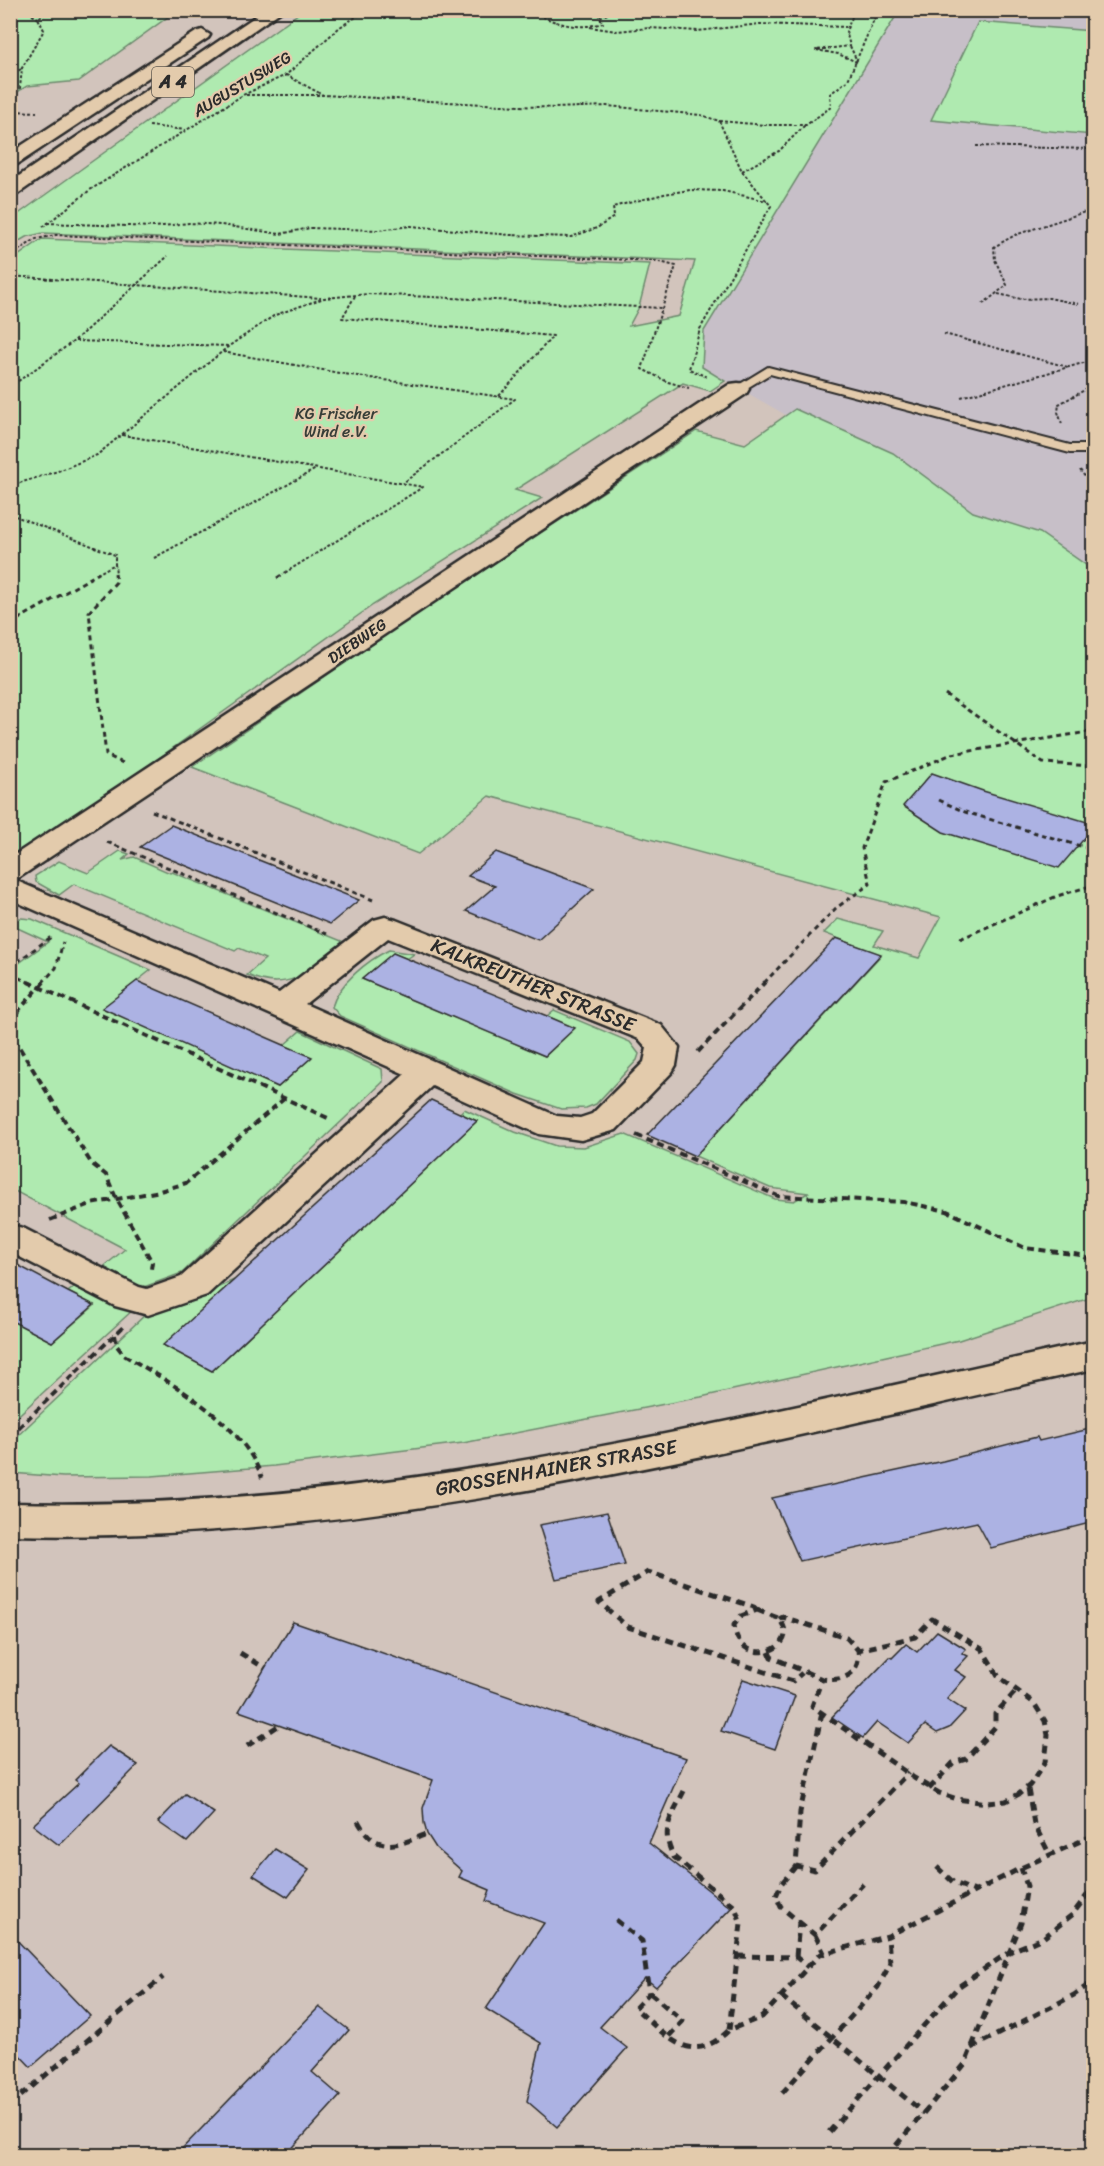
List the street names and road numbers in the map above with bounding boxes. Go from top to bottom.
street label: AUGUSTUSWEG [186,43,297,126]
road number: A 4 [152,67,194,97]
street label: DIEBWEG [321,610,393,672]
street label: KALKREUTHER STRASSE [426,928,642,1043]
street label: GROSSENHAINER STRASSE [433,1429,681,1506]

